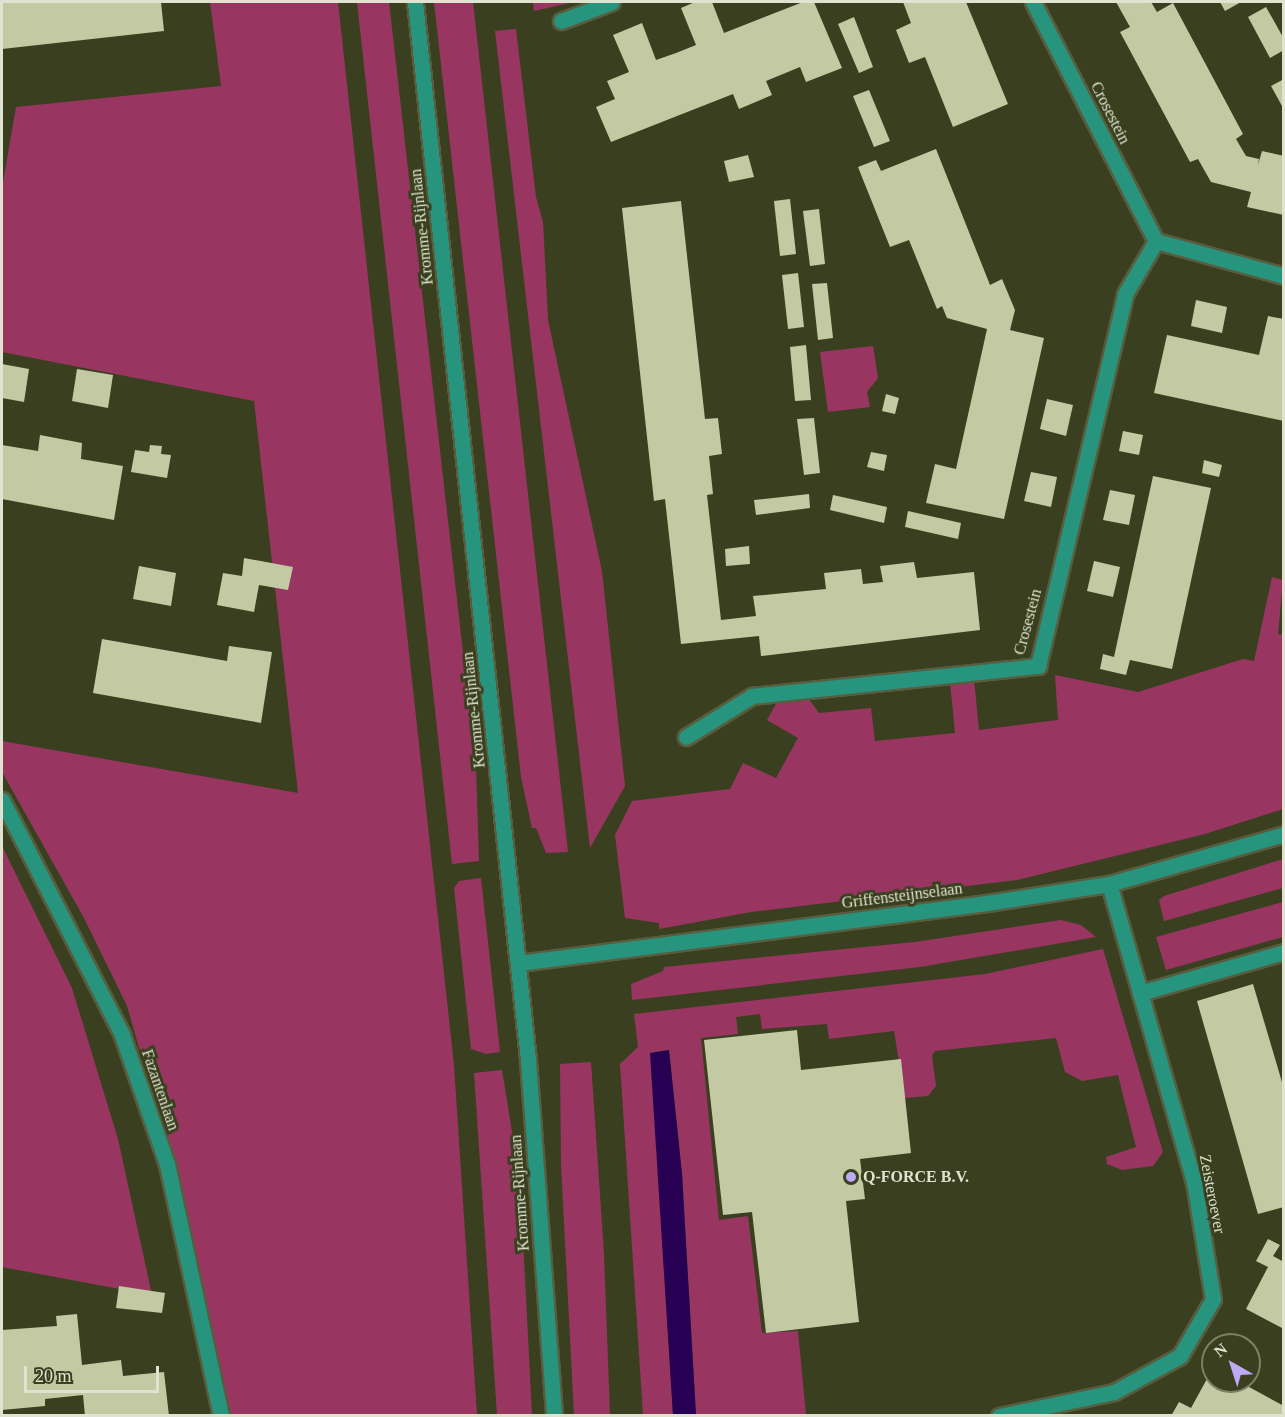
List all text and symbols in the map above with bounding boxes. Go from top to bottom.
street label: Crosestein [1086,79,1134,147]
street label: Kromme-Rijnlaan [406,168,438,286]
street label: Crosestein [1010,587,1046,657]
street label: Kromme-Rijnlaan [458,651,490,769]
street label: Griffensteijnselaan [841,879,963,913]
street label: Fazantenlaan [137,1047,183,1133]
street label: Kromme-Rijnlaan [506,1134,534,1252]
street label: Zeisteroever [1195,1153,1229,1235]
place label: Q-FORCE B.V. [863,1167,969,1187]
marker: Q-FORCE B.V. [844,1170,858,1184]
north arrow [1201,1333,1261,1393]
text: N [1211,1340,1230,1360]
scale bar [27,1354,162,1392]
text: 20 m [35,1366,72,1386]

